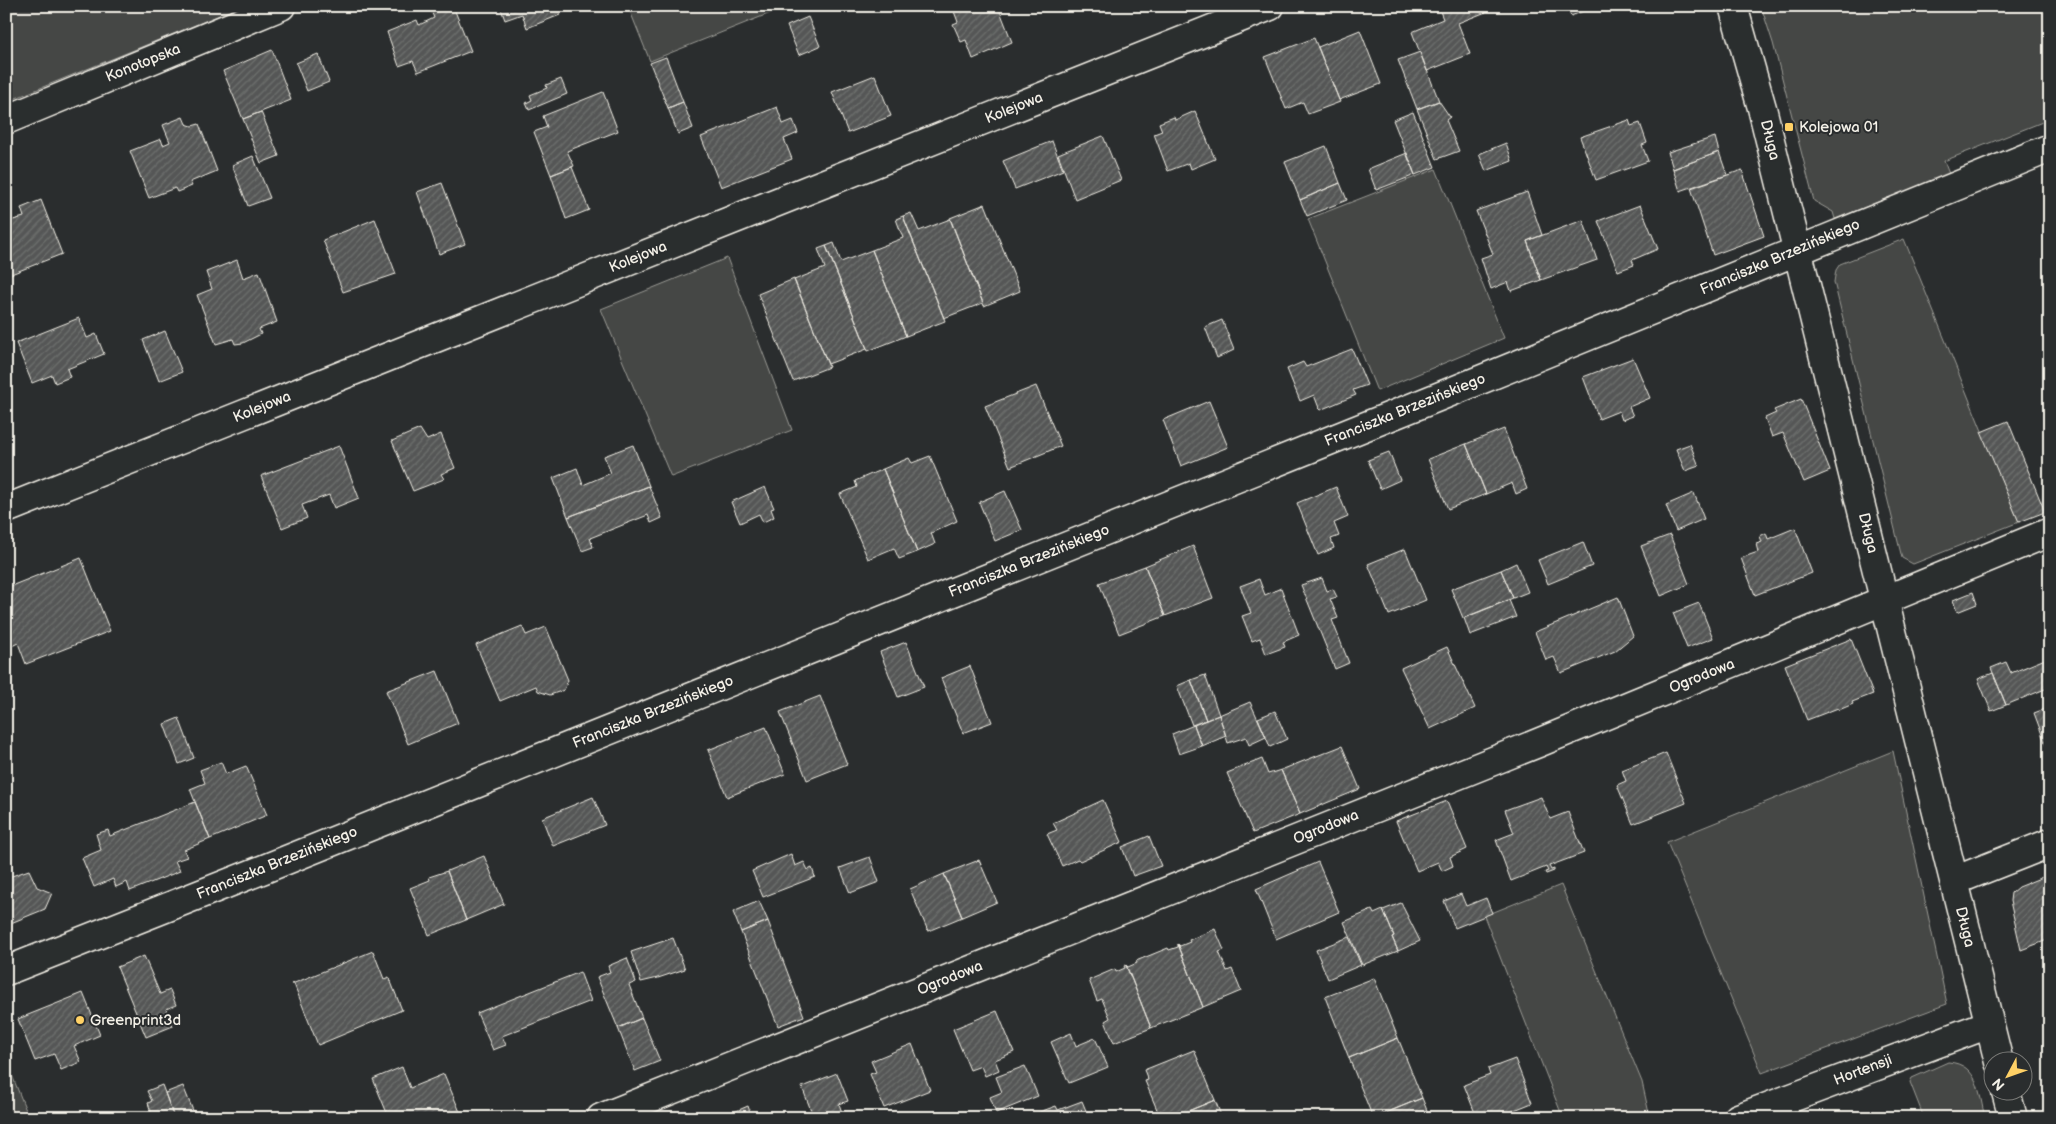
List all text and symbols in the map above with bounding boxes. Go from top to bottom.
street label: Konotopska [103,39,183,87]
street label: Kolejowa [982,88,1046,128]
street label: Długa [1756,118,1784,162]
place label: Kolejowa 01 [1799,118,1878,137]
marker: Kolejowa 01 [1783,121,1795,133]
street label: Franciszka Brzezińskiego [1697,215,1863,299]
street label: Kolejowa [606,237,670,277]
street label: Franciszka Brzezińskiego [1322,369,1488,451]
street label: Kolejowa [230,387,294,427]
street label: Długa [1854,511,1882,555]
street label: Franciszka Brzezińskiego [946,520,1112,602]
street label: Ogrodowa [1666,654,1738,698]
street label: Franciszka Brzezińskiego [570,671,736,753]
street label: Ogrodowa [1290,805,1362,849]
street label: Franciszka Brzezińskiego [194,822,360,904]
street label: Długa [1951,905,1979,949]
street label: Ogrodowa [914,956,986,1000]
place label: Greenprint3d [90,1011,181,1030]
marker: Greenprint3d [74,1014,86,1026]
street label: Hortensji [1831,1050,1895,1090]
north arrow [1984,1052,2034,1102]
text: N [1989,1075,2008,1094]

